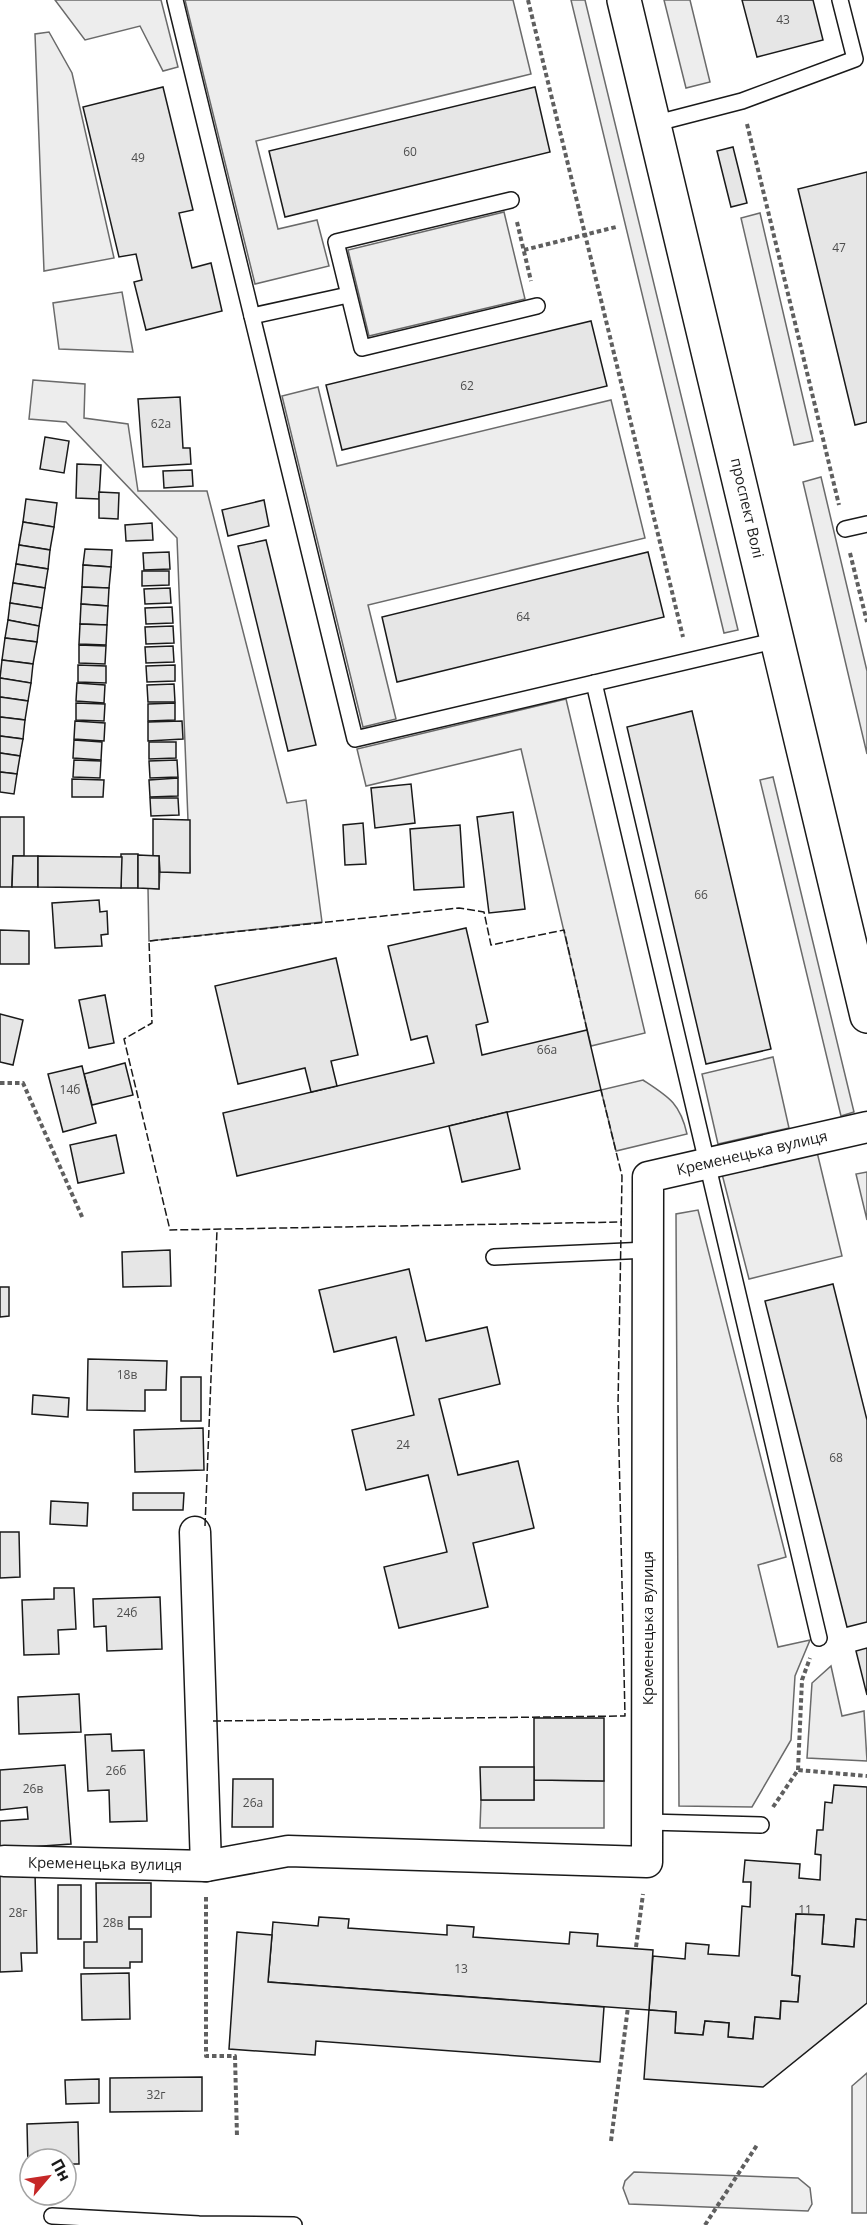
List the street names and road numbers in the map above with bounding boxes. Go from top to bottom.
street label: проспект Волі [727,456,769,560]
street label: Кременецька вулиця [674,1125,829,1179]
street label: Кременецька вулиця [637,1551,657,1705]
street label: Кременецька вулиця [28,1852,182,1874]

